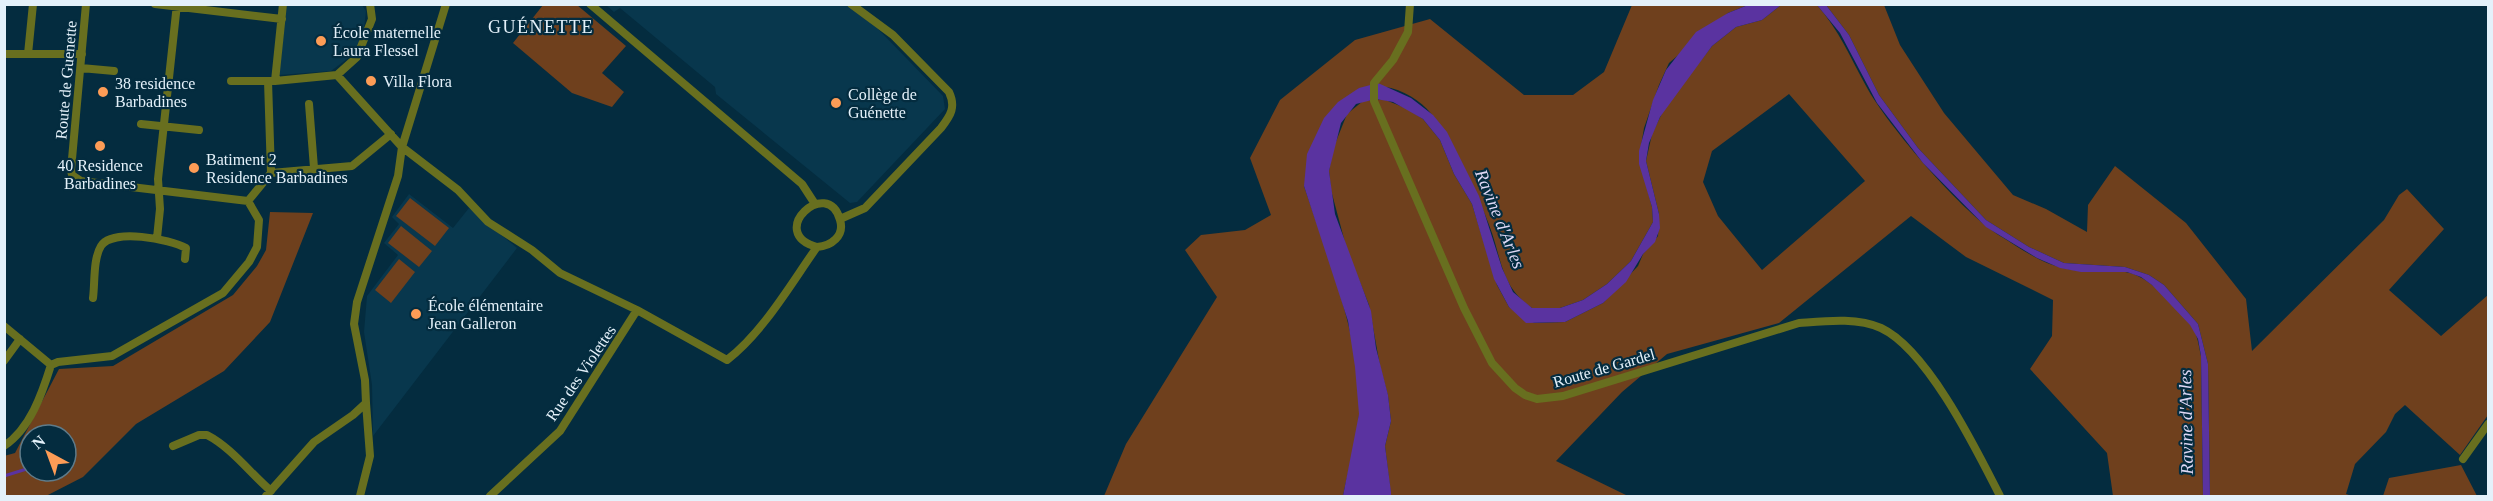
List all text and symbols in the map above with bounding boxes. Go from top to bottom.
district label: GUÉNETTE [488,16,594,37]
street label: Route de Guenette [52,20,80,140]
place label: École maternelle Laura Flessel [333,23,441,59]
marker: École maternelle Laura Flessel [314,34,328,48]
place label: Villa Flora [383,73,452,90]
marker: Villa Flora [364,74,378,88]
place label: 38 residence Barbadines [115,75,195,110]
marker: 38 residence Barbadines [96,85,110,99]
place label: Collège de Guénette [848,86,917,121]
marker: Collège de Guénette [829,96,843,110]
marker: 40 Residence Barbadines [93,139,107,153]
place label: Batiment 2 Residence Barbadines [206,151,348,186]
place label: 40 Residence Barbadines [57,157,143,192]
marker: Batiment 2 Residence Barbadines [187,161,201,175]
water label: Ravine d'Arles [1471,165,1529,272]
place label: École élémentaire Jean Galleron [428,296,543,332]
marker: École élémentaire Jean Galleron [409,307,423,321]
street label: Rue des Violettes [543,322,619,424]
street label: Route de Gardel [1551,345,1657,391]
water label: Ravine d'Arles [2175,369,2197,476]
north arrow [18,423,78,483]
text: N [29,432,49,452]

